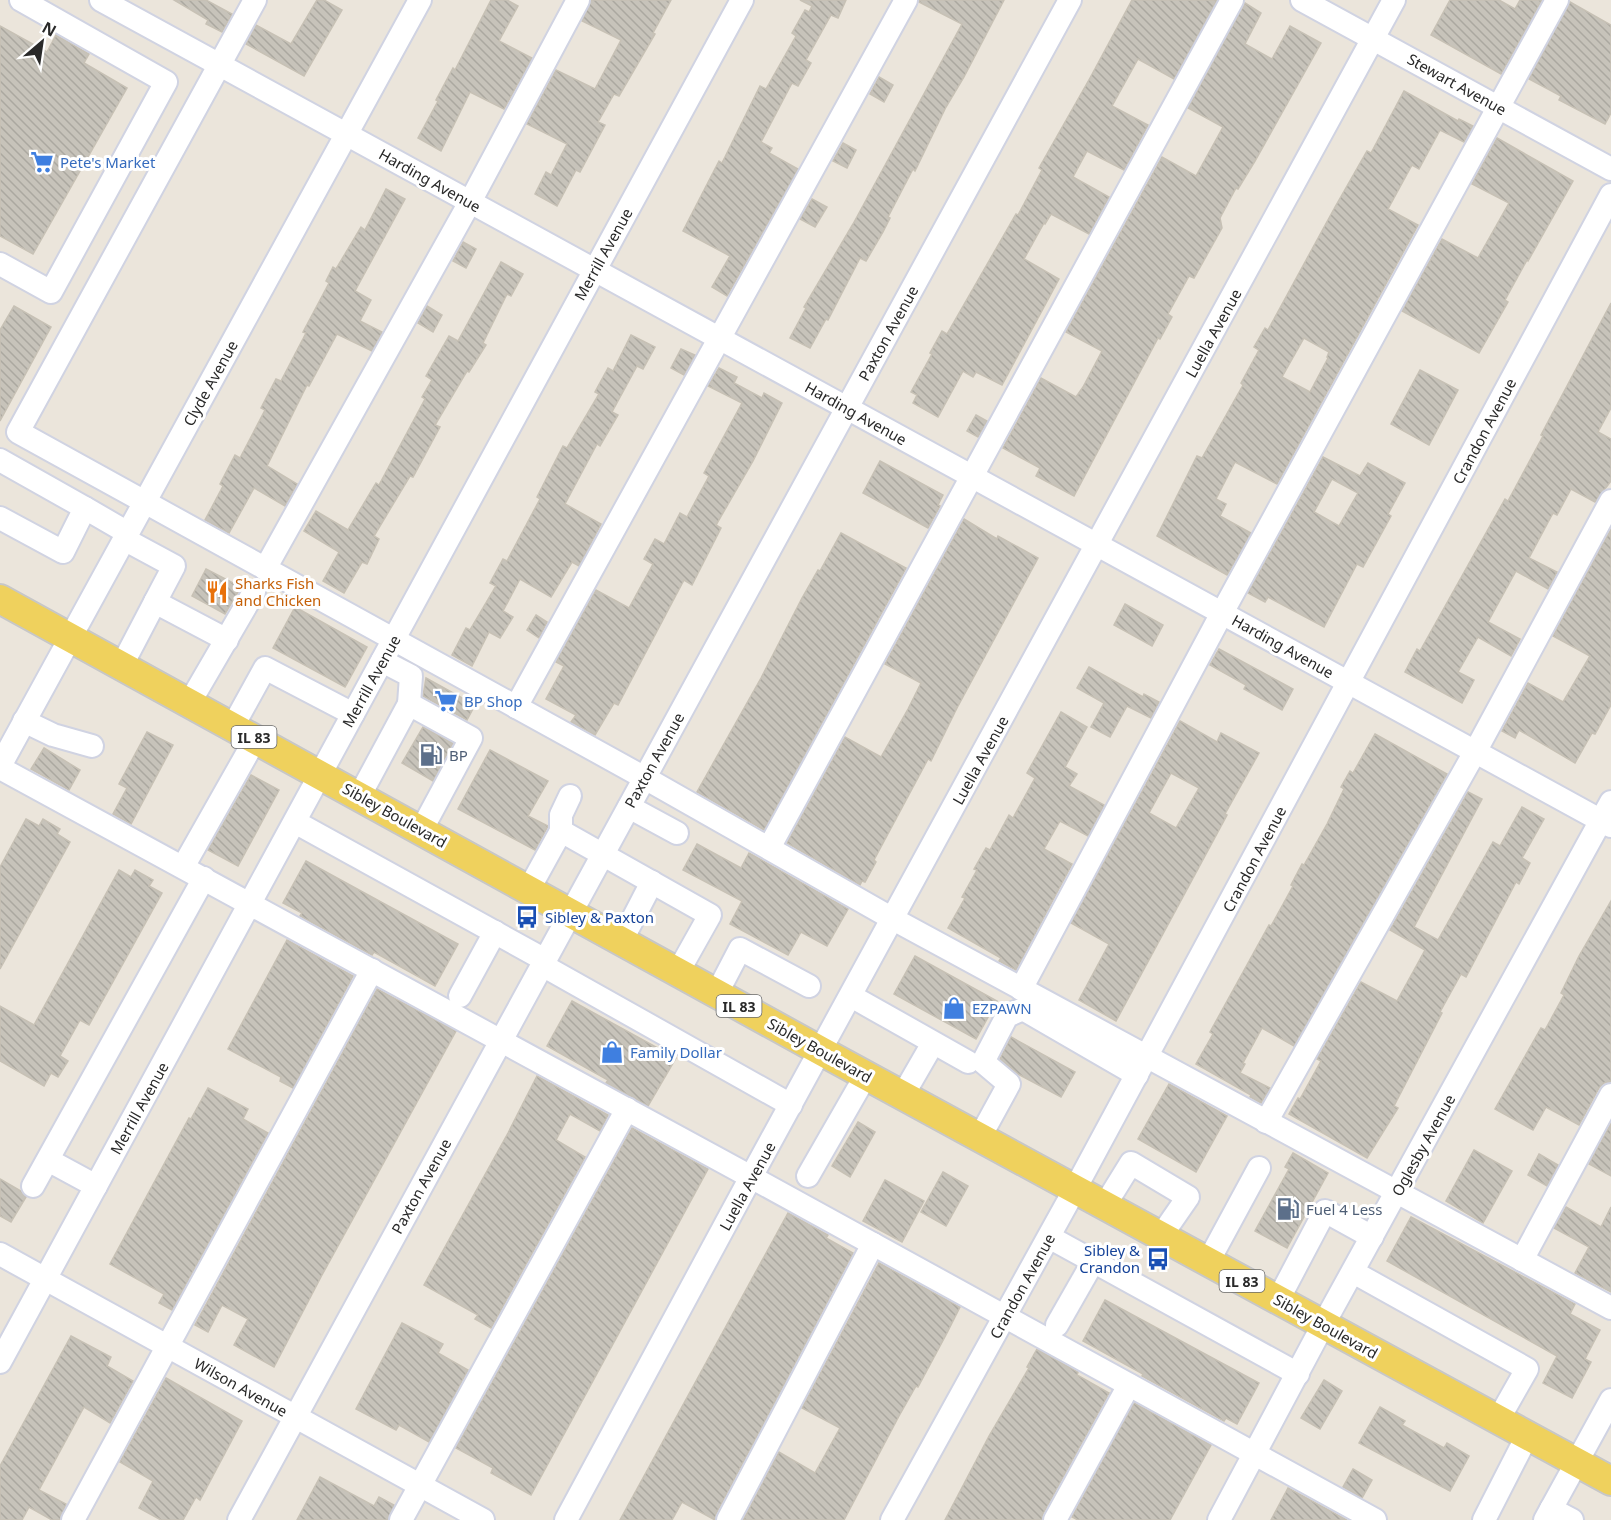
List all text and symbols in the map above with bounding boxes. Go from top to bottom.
north arrow [12,12,72,72]
text: N [38,16,60,42]
street label: Stewart Avenue [1404,49,1510,119]
street label: Harding Avenue [375,144,485,216]
supermarket icon: Pete's Market [29,149,55,175]
place label: Pete's Market [60,152,156,172]
street label: Merrill Avenue [569,204,637,304]
street label: Paxton Avenue [854,282,922,384]
street label: Luella Avenue [1180,285,1246,381]
street label: Clyde Avenue [178,336,242,430]
street label: Crandon Avenue [1448,375,1520,487]
street label: Harding Avenue [801,377,911,449]
place label: Sharks Fish and Chicken [235,573,321,610]
restaurant icon: Sharks Fish and Chicken [204,579,230,605]
street label: Harding Avenue [1228,610,1338,682]
street label: Merrill Avenue [337,631,405,731]
supermarket icon: BP Shop [433,688,459,714]
place label: BP Shop [464,691,523,711]
street label: Paxton Avenue [620,709,688,811]
street label: Luella Avenue [947,712,1013,808]
road number: IL 83 [232,726,276,748]
fuel station icon: BP [418,742,444,768]
place label: BP [449,745,468,765]
street label: Sibley Boulevard [339,778,451,852]
street label: Crandon Avenue [1218,803,1290,915]
bus stop icon: Sibley & Paxton [514,904,540,930]
place label: Sibley & Paxton [545,907,654,927]
road number: IL 83 [716,995,762,1017]
shop icon: EZPAWN [941,995,967,1021]
place label: EZPAWN [972,998,1032,1018]
street label: Sibley Boulevard [764,1013,876,1087]
shop icon: Family Dollar [599,1039,625,1065]
place label: Family Dollar [630,1042,722,1062]
street label: Merrill Avenue [105,1058,173,1158]
street label: Oglesby Avenue [1387,1090,1459,1200]
street label: Paxton Avenue [387,1135,455,1237]
street label: Luella Avenue [714,1138,780,1234]
fuel station icon: Fuel 4 Less [1275,1196,1301,1222]
place label: Fuel 4 Less [1306,1199,1382,1219]
street label: Crandon Avenue [985,1230,1059,1342]
place label: Sibley & Crandon [1079,1240,1140,1277]
bus stop icon: Sibley & Crandon [1145,1246,1171,1272]
road number: IL 83 [1220,1270,1264,1292]
street label: Sibley Boulevard [1270,1289,1382,1363]
street label: Wilson Avenue [191,1353,291,1421]

